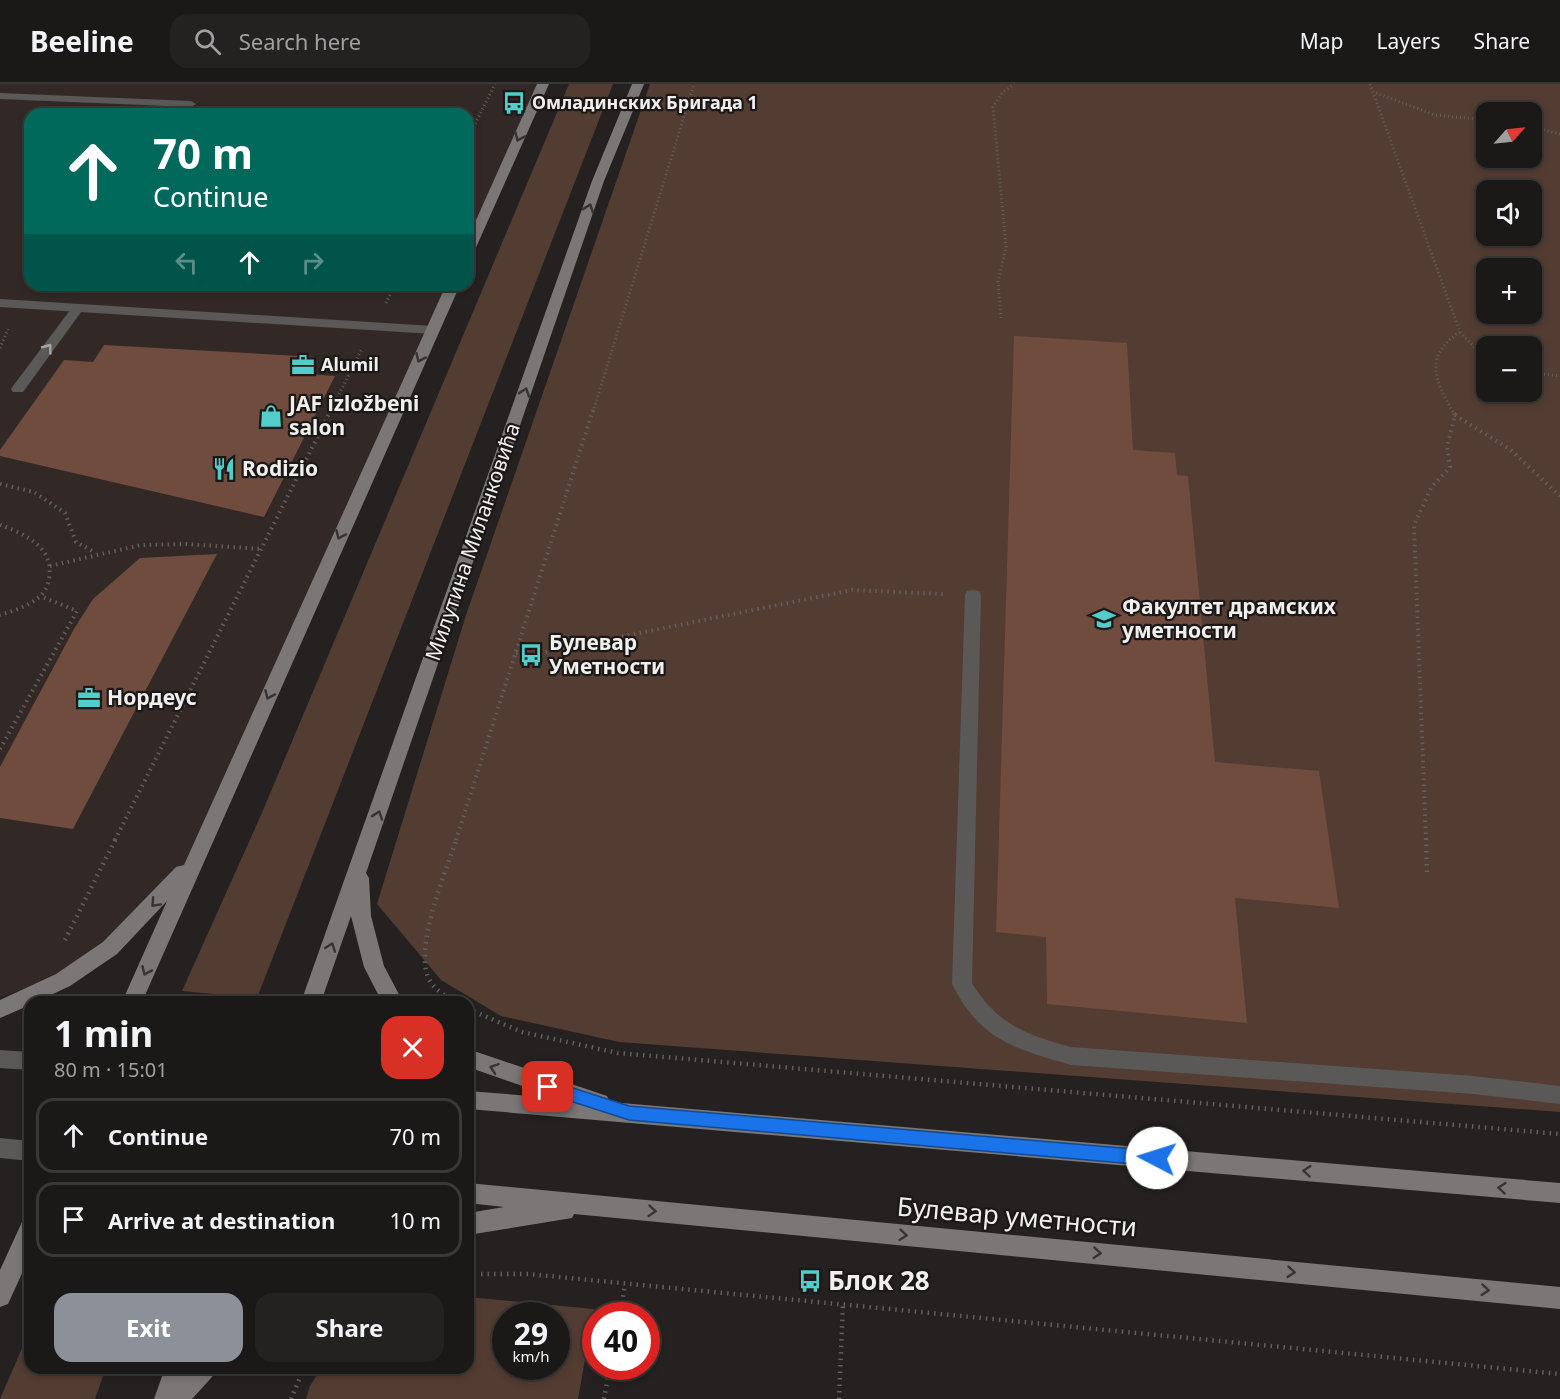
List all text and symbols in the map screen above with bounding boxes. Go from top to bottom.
search box [170,14,590,68]
text: Beeline [30,22,134,60]
icon: search [191,25,224,58]
text: Search here [239,26,361,56]
text: Map [1300,27,1344,55]
text: Layers [1377,27,1441,55]
text: Share [1474,27,1530,55]
bus stop icon: Омладинских Бригада 1 [501,90,527,116]
place label: Омладинских Бригада 1 [532,90,758,114]
north arrow [1476,102,1542,168]
map controls [1476,102,1542,402]
text: 70 m [153,124,253,181]
one-way arrow [515,131,527,142]
icon: ahead [54,132,132,210]
text: Continue [153,178,268,215]
button: sound [1476,180,1542,246]
one-way arrow [581,203,594,214]
icon: left [170,246,203,279]
icon: ahead [233,246,266,279]
icon: right [296,246,329,279]
button: + [1476,258,1542,324]
button: − [1476,336,1542,402]
one-way arrow [41,344,52,355]
one-way arrow [416,351,428,362]
office icon: Alumil [290,352,316,378]
place label: Alumil [321,352,379,376]
one-way arrow [517,387,530,398]
place label: JAF izložbeni salon [287,389,419,441]
shop icon: JAF izložbeni salon [258,403,284,429]
street label: Милутина Миланковића [418,419,526,664]
place label: Rodizio [242,454,318,482]
restaurant icon: Rodizio [211,456,237,482]
one-way arrow [336,529,348,540]
place label: Факултет драмских уметности [1121,592,1337,644]
school or university icon: Факултет драмских уметности [1091,606,1117,632]
place label: Булевар Уметности [549,628,665,680]
bus stop icon: Булевар Уметности [518,642,544,668]
place label: Нордеус [107,683,197,711]
office icon: Нордеус [76,685,102,711]
one-way arrow [264,689,276,700]
one-way arrow [371,810,383,821]
one-way arrow [151,896,162,906]
one-way arrow [324,942,337,953]
one-way arrow [141,964,153,975]
text: 1 min [54,1009,153,1058]
button: close [381,1016,444,1079]
text: 80 m · 15:01 [54,1056,168,1083]
pin [522,1061,573,1112]
one-way arrow [489,1062,500,1075]
icon: arrive [531,1070,564,1103]
icon: ahead [57,1119,90,1152]
text: Continue [108,1121,208,1151]
text: 70 m [390,1121,441,1151]
position arrow [1125,1126,1189,1190]
one-way arrow [1303,1165,1312,1178]
one-way arrow [1497,1182,1506,1195]
street label: Булевар уметности [896,1188,1139,1244]
icon: arrive [57,1203,90,1236]
one-way arrow [647,1204,656,1217]
text: Arrive at destination [108,1205,335,1235]
text: 10 m [390,1205,441,1235]
one-way arrow [898,1228,907,1241]
one-way arrow [1093,1246,1102,1259]
place label: Блок 28 [828,1262,930,1298]
one-way arrow [1287,1265,1296,1278]
bus stop icon: Блок 28 [797,1268,823,1294]
one-way arrow [1481,1283,1490,1296]
button: Exit [54,1293,243,1362]
button: Share [255,1293,444,1362]
speed limit sign: 40 [582,1302,660,1380]
text: 29 [514,1313,548,1354]
text: km/h [513,1346,549,1366]

